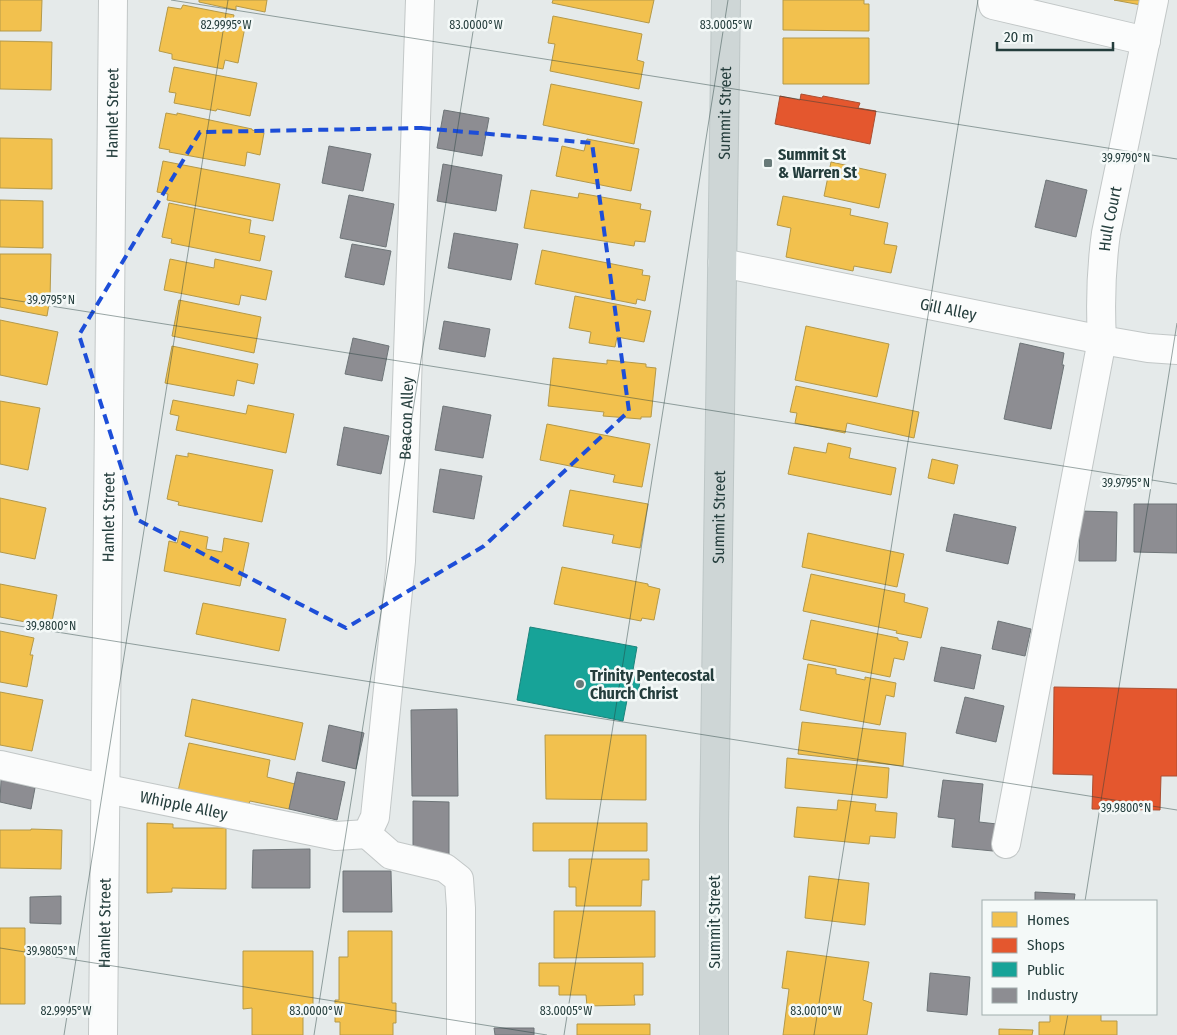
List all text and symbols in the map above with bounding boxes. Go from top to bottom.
text: 82.9995°W [201,18,251,32]
text: 83.0000°W [449,18,503,32]
text: 83.0005°W [700,18,752,32]
scale bar [997,20,1113,52]
text: 20 m [1004,28,1034,46]
street label: Summit Street [715,66,735,160]
street label: Hamlet Street [102,67,122,158]
place label: Summit St & Warren St [778,145,858,182]
text: 39.9790°N [1102,151,1150,165]
marker: Summit St & Warren St [762,157,774,169]
street label: Hull Court [1095,184,1126,252]
text: 39.9795°N [27,293,75,307]
street label: Gill Alley [918,294,979,325]
street label: Beacon Alley [395,375,417,460]
street label: Summit Street [709,469,729,564]
street label: Hamlet Street [99,471,118,562]
text: 39.9795°N [1102,476,1150,490]
text: 39.9800°N [26,619,76,633]
place label: Trinity Pentecostal Church Christ [590,666,715,703]
marker: Trinity Pentecostal Church Christ [574,678,586,690]
street label: Whipple Alley [138,787,230,824]
text: 39.9800°N [1101,801,1151,815]
street label: Summit Street [705,875,724,969]
street label: Hamlet Street [95,877,115,968]
legend [982,900,1157,1015]
text: Homes [1027,911,1069,929]
text: Shops [1027,936,1065,954]
text: 39.9805°N [26,944,76,958]
text: Public [1027,961,1065,979]
text: Industry [1027,986,1078,1004]
text: 82.9995°W [41,1004,91,1018]
text: 83.0000°W [289,1004,343,1018]
text: 83.0005°W [540,1004,592,1018]
text: 83.0010°W [790,1004,842,1018]

